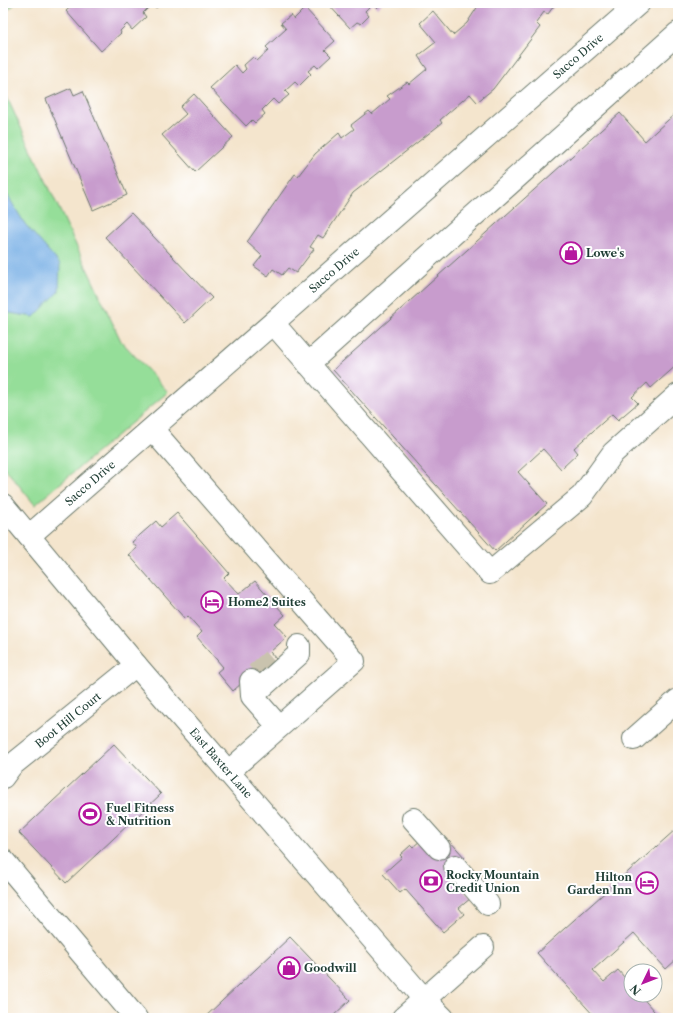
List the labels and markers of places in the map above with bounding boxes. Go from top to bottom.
shop icon: Lowe's [558,240,584,266]
place label: Lowe's [586,246,624,260]
hotel icon: Home2 Suites [199,589,225,615]
place label: Home2 Suites [228,595,306,609]
sports icon: Fuel Fitness & Nutrition [77,801,103,827]
place label: Fuel Fitness & Nutrition [106,801,174,828]
bank icon: Rocky Mountain Credit Union [418,868,444,894]
place label: Rocky Mountain Credit Union [446,868,540,895]
place label: Hilton Garden Inn [567,870,632,897]
hotel icon: Hilton Garden Inn [634,870,660,896]
shop icon: Goodwill [276,955,302,981]
place label: Goodwill [304,961,357,975]

